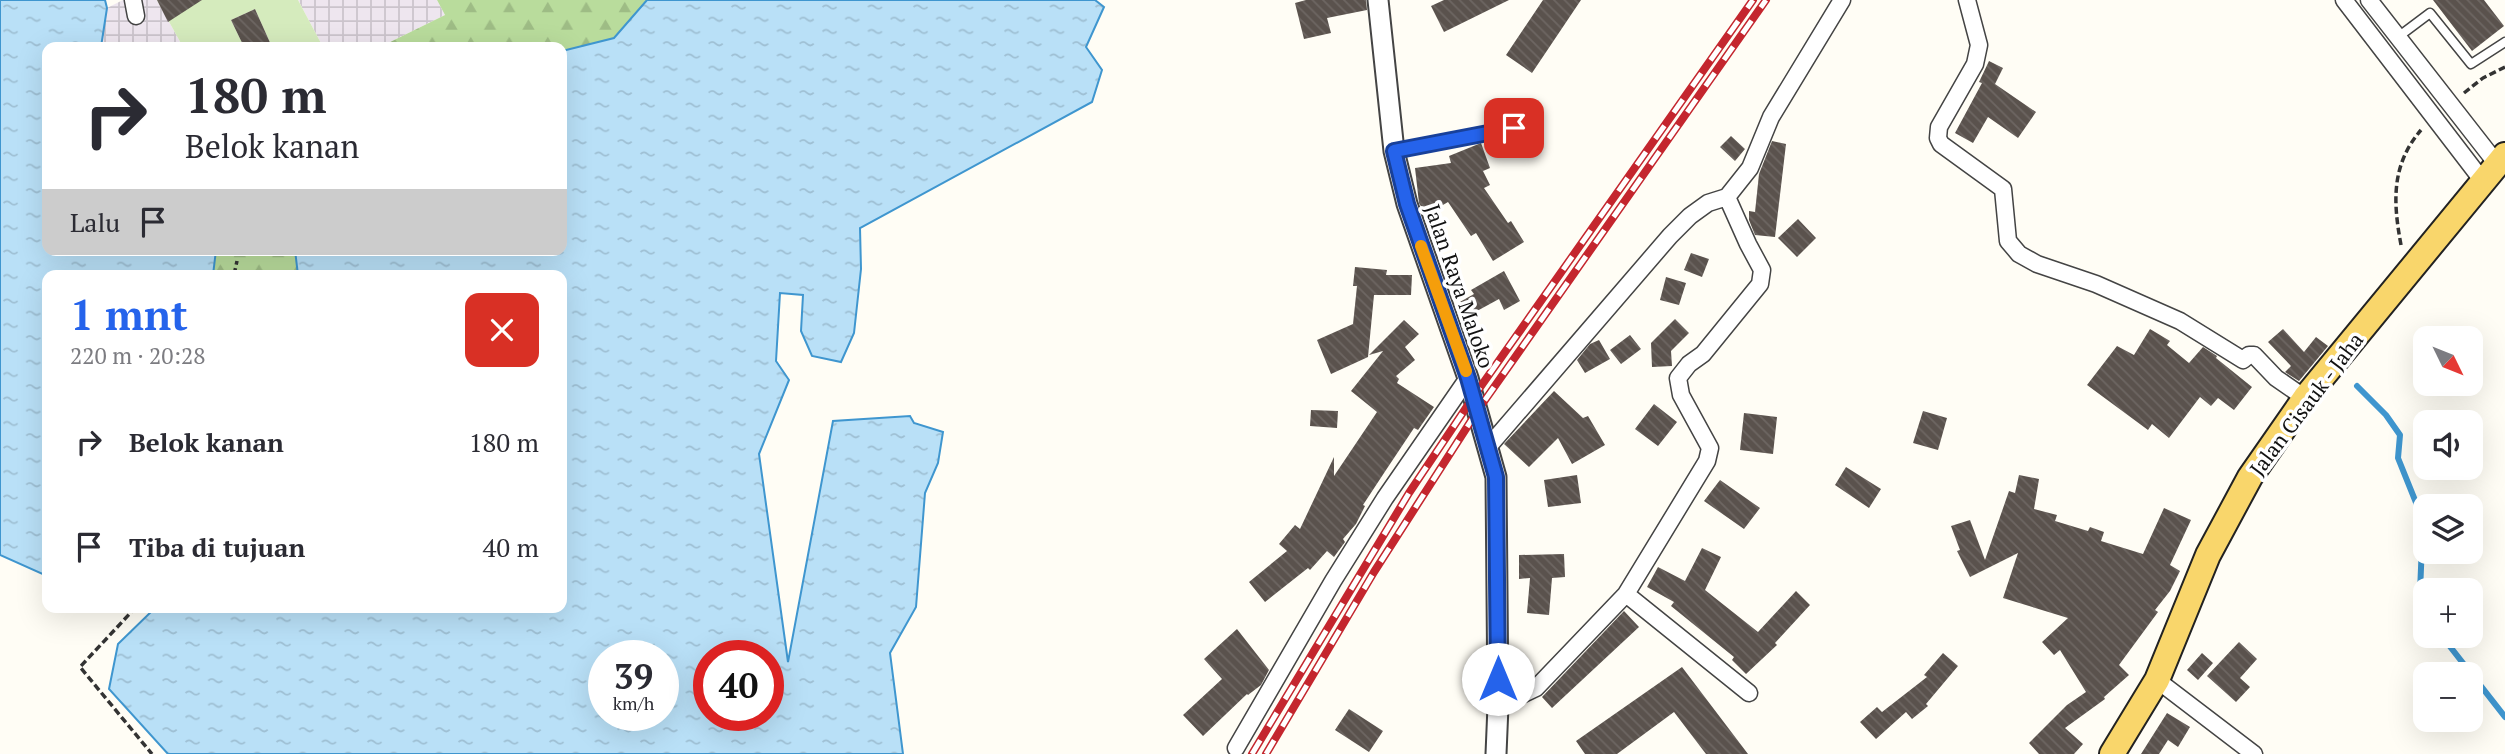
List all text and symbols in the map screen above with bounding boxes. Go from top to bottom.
text: 180 m [185,62,327,127]
icon: right [70,70,161,161]
pin [1484,98,1544,158]
icon: arrive [1495,109,1533,147]
text: Belok kanan [185,125,359,167]
street label: Jalan Raya Maloko [1419,200,1501,372]
icon: arrive [134,203,172,241]
text: Lalu [70,205,120,239]
text: 1 mnt [70,286,188,342]
button: close [465,293,539,367]
street label: Jalan Cisauk - Jaha [2243,326,2369,481]
north arrow [2413,326,2483,396]
map controls [2413,326,2483,732]
text: 220 m · 20:28 [70,340,205,371]
button: sound [2413,410,2483,480]
icon: right [70,423,108,461]
text: Belok kanan [129,425,284,459]
text: 180 m [469,425,539,459]
button: layers [2413,494,2483,564]
icon: arrive [70,528,108,566]
text: Tiba di tujuan [129,530,305,564]
text: 40 m [483,530,539,564]
button: + [2413,578,2483,648]
speed limit sign: 40 [693,640,784,731]
position arrow [1461,642,1535,716]
text: 39 [614,653,653,699]
button: − [2413,662,2483,732]
text: km/h [613,691,654,715]

